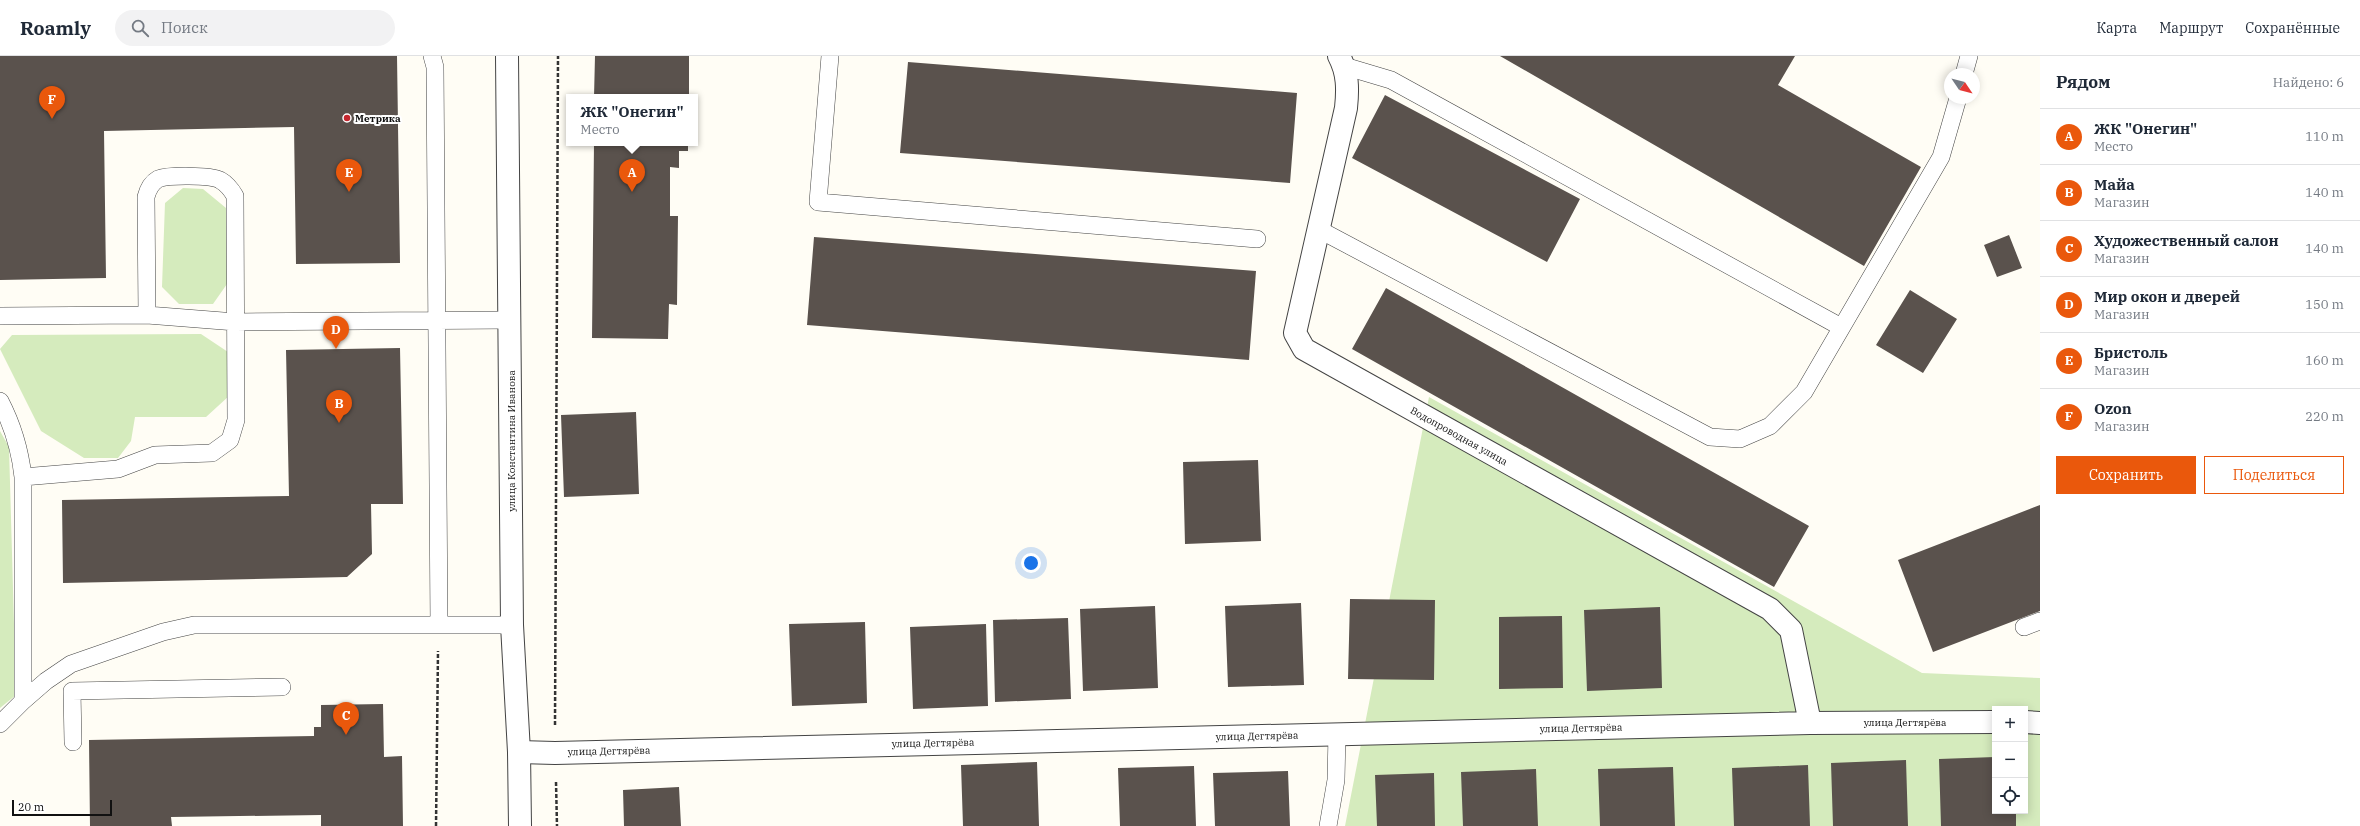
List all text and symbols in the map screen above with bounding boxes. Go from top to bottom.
search box [115,10,395,46]
text: Roamly [20,16,91,40]
icon: search [129,17,151,39]
text: Поиск [161,18,208,37]
text: Карта [2096,19,2137,37]
text: Маршрут [2159,19,2223,37]
text: Сохранённые [2245,19,2340,37]
north arrow [1944,68,1980,104]
text: Рядом [2056,71,2111,93]
text: Найдено: 6 [2273,74,2344,91]
pin: F [39,86,65,119]
popup [566,94,698,146]
text: ЖК "Онегин" [580,102,684,121]
place label: Метрика [355,112,401,125]
marker: Метрика [342,113,352,123]
text: ЖК "Онегин" [2094,119,2197,138]
text: Место [580,121,619,138]
text: A [2064,128,2074,145]
text: 110 m [2305,128,2344,145]
text: Место [2094,138,2133,155]
pin: E [336,159,362,192]
pin: A [619,159,645,192]
text: Майа [2094,175,2135,194]
text: B [2064,184,2074,201]
text: 140 m [2305,184,2344,201]
text: Магазин [2094,194,2150,211]
text: Художественный салон [2094,231,2279,250]
text: C [2065,240,2073,257]
text: 140 m [2305,240,2344,257]
text: Магазин [2094,250,2150,267]
text: Мир окон и дверей [2094,287,2240,306]
text: D [2064,296,2074,313]
text: 150 m [2305,296,2344,313]
text: Магазин [2094,306,2150,323]
pin: D [323,316,349,349]
text: Бристоль [2094,343,2168,362]
text: E [2065,352,2073,369]
text: 160 m [2305,352,2344,369]
text: Магазин [2094,362,2150,379]
street label: улица Константина Иванова [505,370,518,512]
pin: B [326,390,352,423]
text: Ozon [2094,399,2132,418]
street label: Водопроводная улица [1408,404,1510,468]
text: F [2065,408,2073,425]
text: 220 m [2305,408,2344,425]
text: Магазин [2094,418,2150,435]
button: Сохранить [2056,456,2196,494]
button: Поделиться [2204,456,2344,494]
your location [1021,553,1041,573]
pin: C [333,702,359,735]
map controls [1992,706,2028,814]
button: + [1992,706,2028,742]
street label: улица Дегтярёва [1864,716,1947,729]
street label: улица Дегтярёва [1540,721,1623,735]
street label: улица Дегтярёва [1216,729,1299,743]
street label: улица Дегтярёва [892,736,975,750]
button: − [1992,742,2028,778]
street label: улица Дегтярёва [568,744,651,758]
button: locate [1992,778,2028,814]
scale bar [12,798,112,817]
text: 20 m [18,800,44,814]

